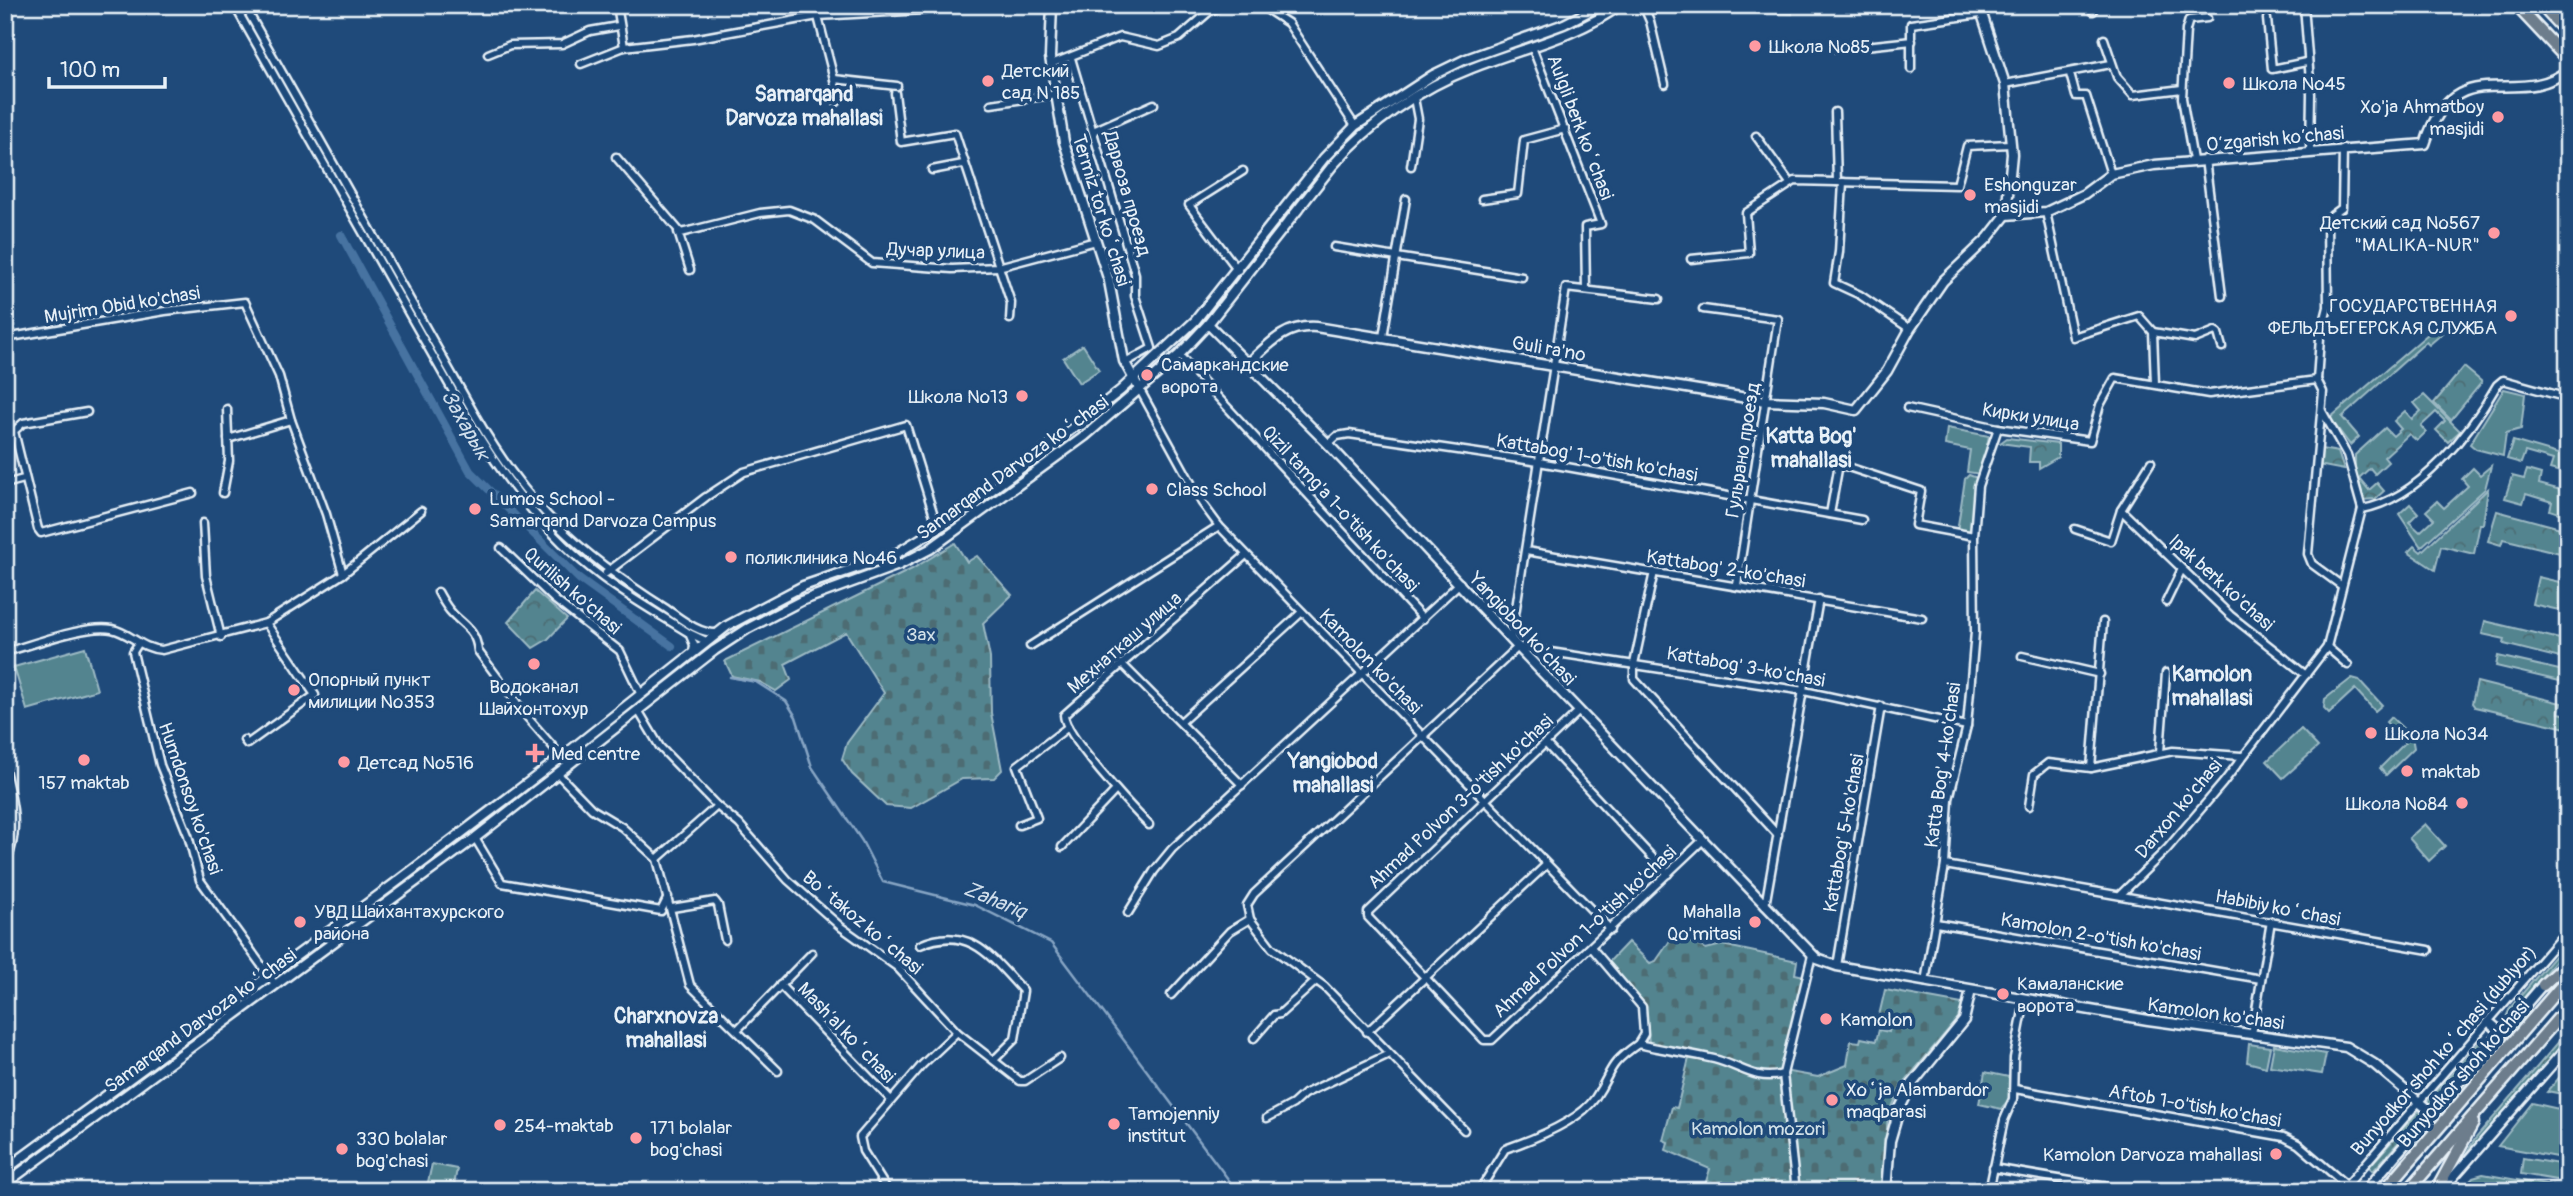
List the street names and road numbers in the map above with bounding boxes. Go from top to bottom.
street label: Aulgli berk koʻchasi [1541,51,1619,203]
street label: O‘zgarish ko‘chasi [2205,121,2345,157]
street label: Дарвоза проезд [1097,127,1157,259]
street label: Termiz tor koʻchasi [1067,132,1136,289]
street label: Дучар улица [885,237,986,265]
street label: Mujrim Obid ko'chasi [42,281,202,329]
street label: Guli ra'no [1510,331,1588,367]
street label: Гульрано проезд [1720,380,1766,519]
street label: Samarqand Darvoza koʻchasi [912,390,1113,546]
street label: Кирки улица [1981,397,2081,437]
street label: Qizil tamg'a 1-o'tish ko'chasi [1257,420,1424,597]
street label: Kattabog' 1-o'tish ko'chasi [1494,428,1699,488]
street label: Ipak berk ko'chasi [2164,529,2279,636]
street label: Qurilish ko'chasi [518,542,626,640]
street label: Kattabog' 2-ko'chasi [1645,545,1807,593]
street label: Yangiobod ko'chasi [1463,566,1581,690]
street label: Мехнаткаш улица [1062,586,1187,699]
street label: Kamolon ko'chasi [1314,604,1427,720]
street label: Kattabog' 3-ko'chasi [1665,641,1827,693]
street label: Katta Bog' 4-ko'chasi [1920,681,1966,849]
street label: Ahmad Polvon 3-o'tish ko'chasi [1363,709,1559,894]
street label: Humdonsoy ko'chasi [153,719,227,878]
street label: Kattabog' 5-ko'chasi [1818,752,1870,914]
street label: Darxon ko'chasi [2130,754,2228,864]
street label: Ahmad Polvon 1-o'tish ko'chasi [1488,840,1681,1023]
street label: Boʻtakoz koʻchasi [797,865,927,980]
street label: Habibiy koʻchasi [2213,884,2343,932]
street label: Kamolon 2-o'tish ko'chasi [1999,908,2203,966]
street label: Bunyodkor shoh koʻchasi (dublyor) [2346,940,2542,1161]
street label: Samarqand Darvoza koʻchasi [100,943,301,1099]
street label: Mashʼal koʻchasi [792,977,900,1088]
street label: Kamolon ko'chasi [2146,993,2286,1035]
street label: Bunyodkor shoh ko'chasi [2393,994,2535,1153]
street label: Aftob 1-o'tish ko'chasi [2107,1079,2283,1133]

